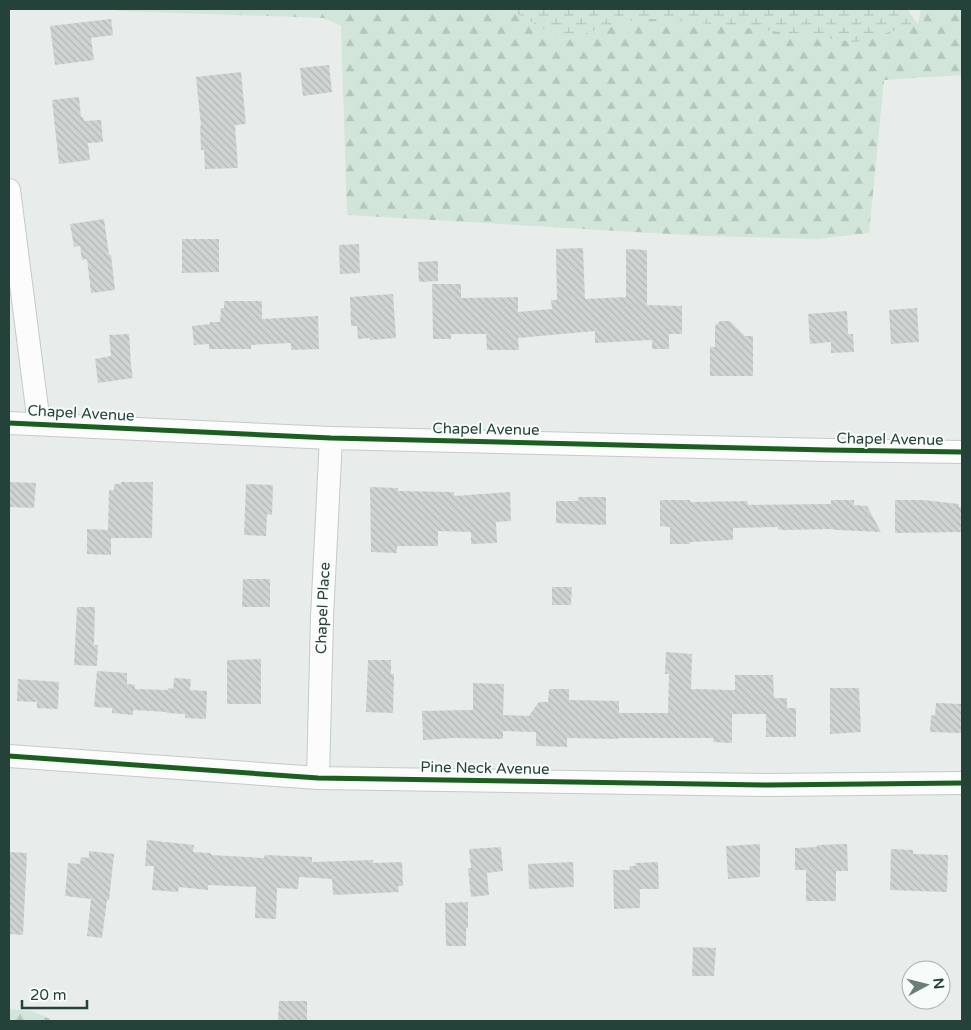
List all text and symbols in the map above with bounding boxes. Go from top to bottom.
street label: Chapel Avenue [27,401,135,425]
street label: Chapel Avenue [432,419,540,439]
street label: Chapel Avenue [836,429,944,449]
street label: Chapel Place [312,562,334,654]
street label: Pine Neck Avenue [420,758,550,778]
north arrow [901,960,951,1010]
text: N [929,977,948,990]
scale bar [22,978,88,1010]
text: 20 m [30,986,67,1004]

